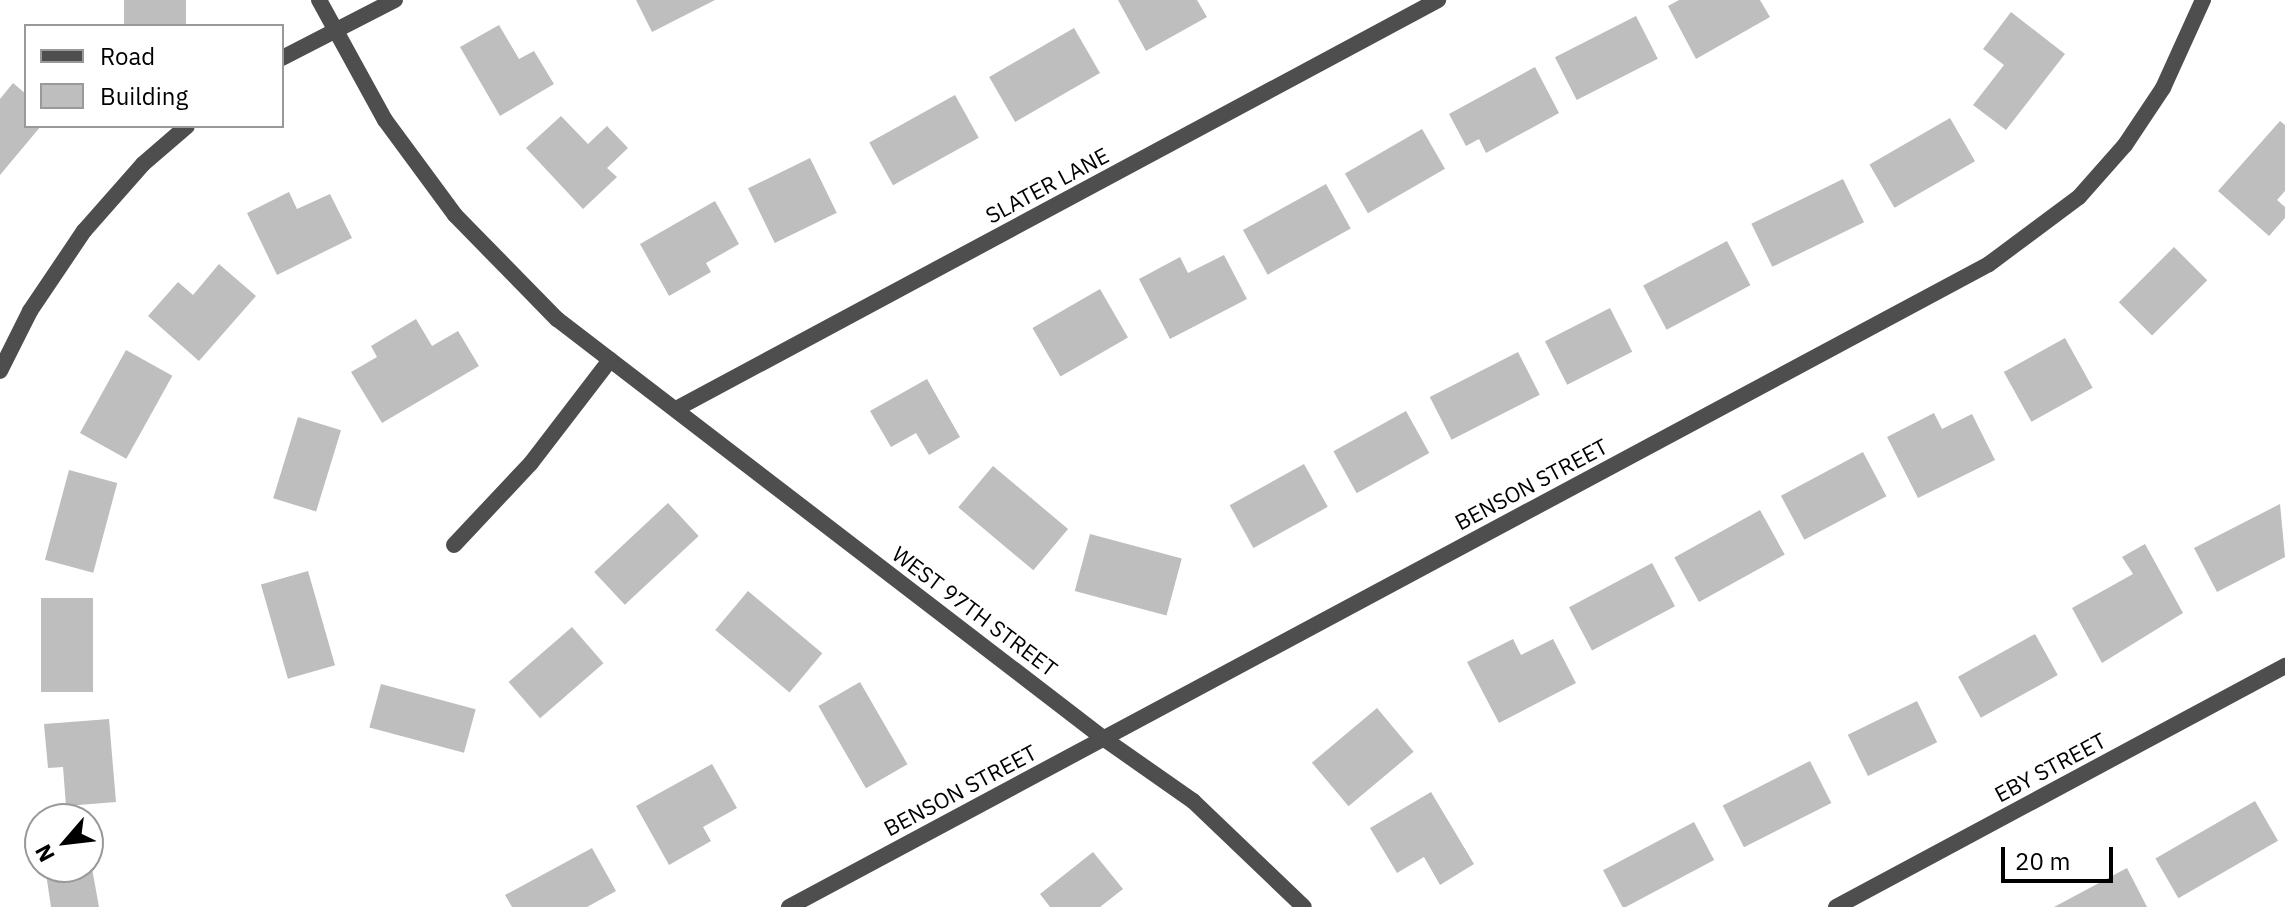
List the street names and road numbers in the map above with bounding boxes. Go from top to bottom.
street label: SLATER LANE [981,142,1113,228]
street label: BENSON STREET [1450,433,1612,535]
street label: WEST 97TH STREET [887,540,1063,682]
street label: EBY STREET [1990,727,2110,807]
street label: BENSON STREET [879,739,1041,841]

